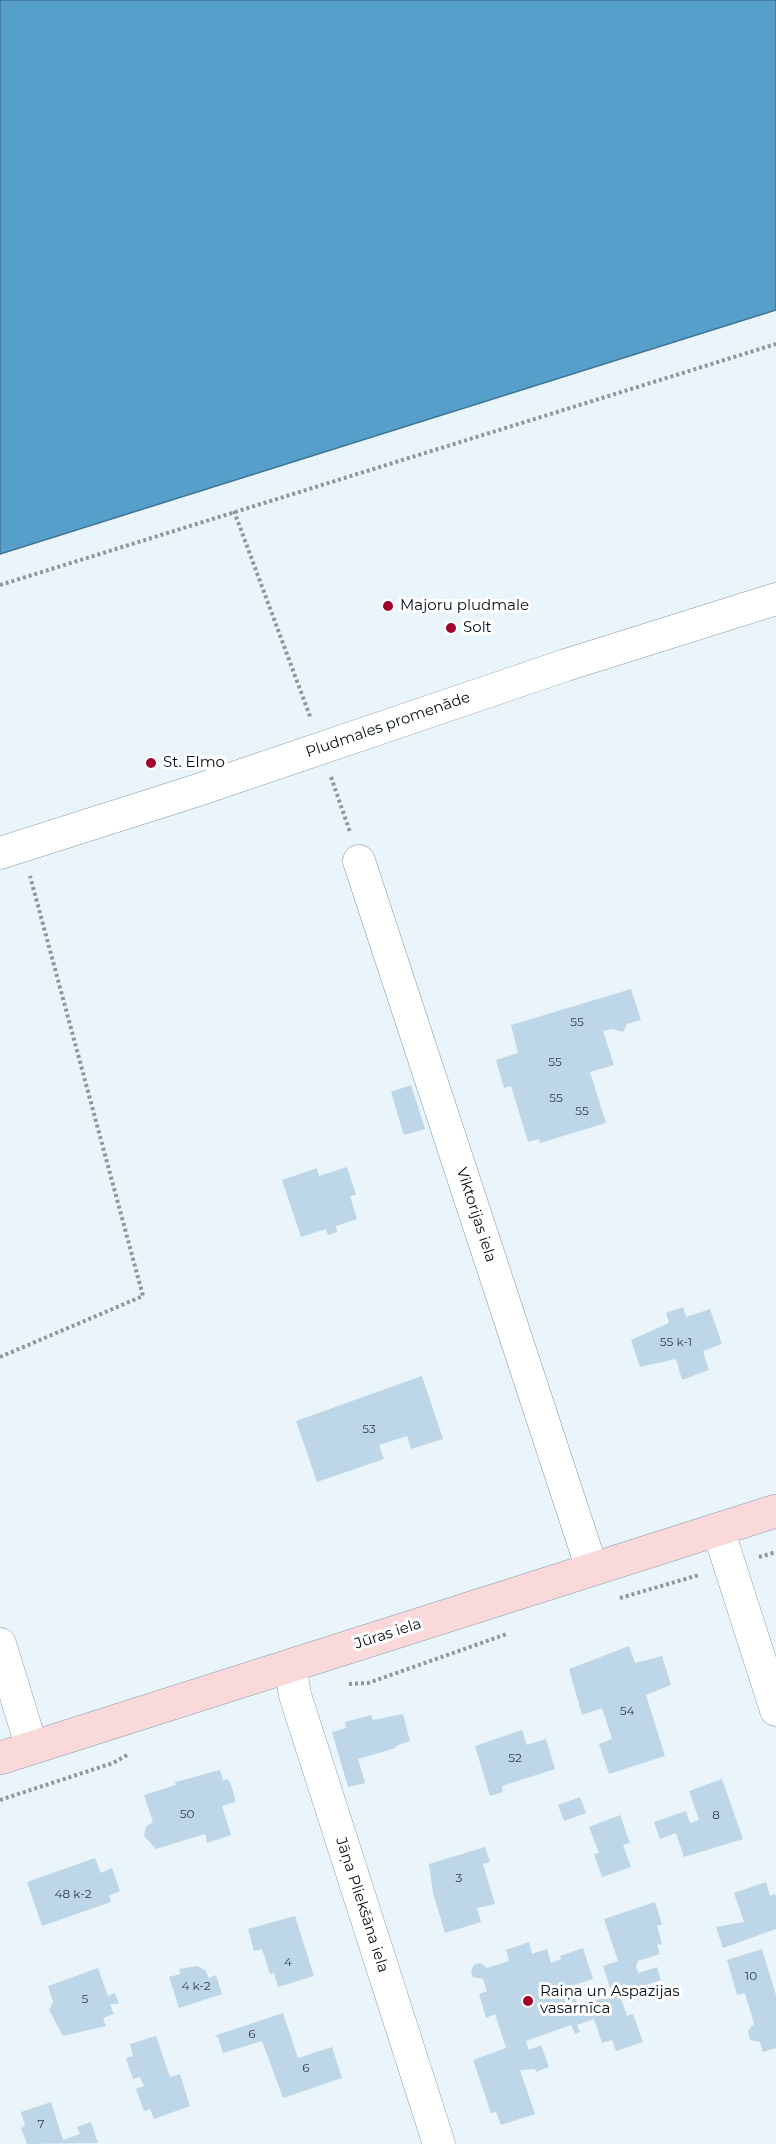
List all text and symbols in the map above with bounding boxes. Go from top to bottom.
place label: Majoru pludmale [400,597,529,615]
marker: Majoru pludmale [381,599,395,613]
place label: Solt [463,619,492,637]
marker: Solt [444,621,458,635]
street label: Pludmales promenāde [303,688,473,762]
place label: St. Elmo [163,754,225,772]
marker: St. Elmo [144,756,158,770]
house number: 55 [570,1015,584,1029]
house number: 55 [548,1055,562,1069]
house number: 55 [549,1091,563,1105]
house number: 55 [575,1104,589,1118]
street label: Viktorijas iela [452,1165,500,1265]
house number: 55 k-1 [660,1335,692,1349]
house number: 53 [362,1422,376,1436]
street label: Jūras iela [352,1615,424,1653]
house number: 54 [620,1704,634,1718]
house number: 52 [508,1751,522,1765]
house number: 50 [180,1807,194,1821]
house number: 8 [712,1808,720,1822]
street label: Jāņa Pliekšāna iela [332,1835,392,1975]
house number: 3 [456,1871,462,1885]
house number: 48 k-2 [54,1887,92,1901]
house number: 4 [284,1955,292,1969]
house number: 10 [745,1969,757,1983]
house number: 4 k-2 [181,1979,211,1993]
place label: Raiņa un Aspazijas vasarnīca [540,1983,680,2018]
house number: 5 [82,1992,88,2006]
marker: Raiņa un Aspazijas vasarnīca [521,1994,535,2008]
house number: 6 [248,2027,256,2041]
house number: 6 [302,2061,310,2075]
house number: 7 [37,2117,45,2131]

